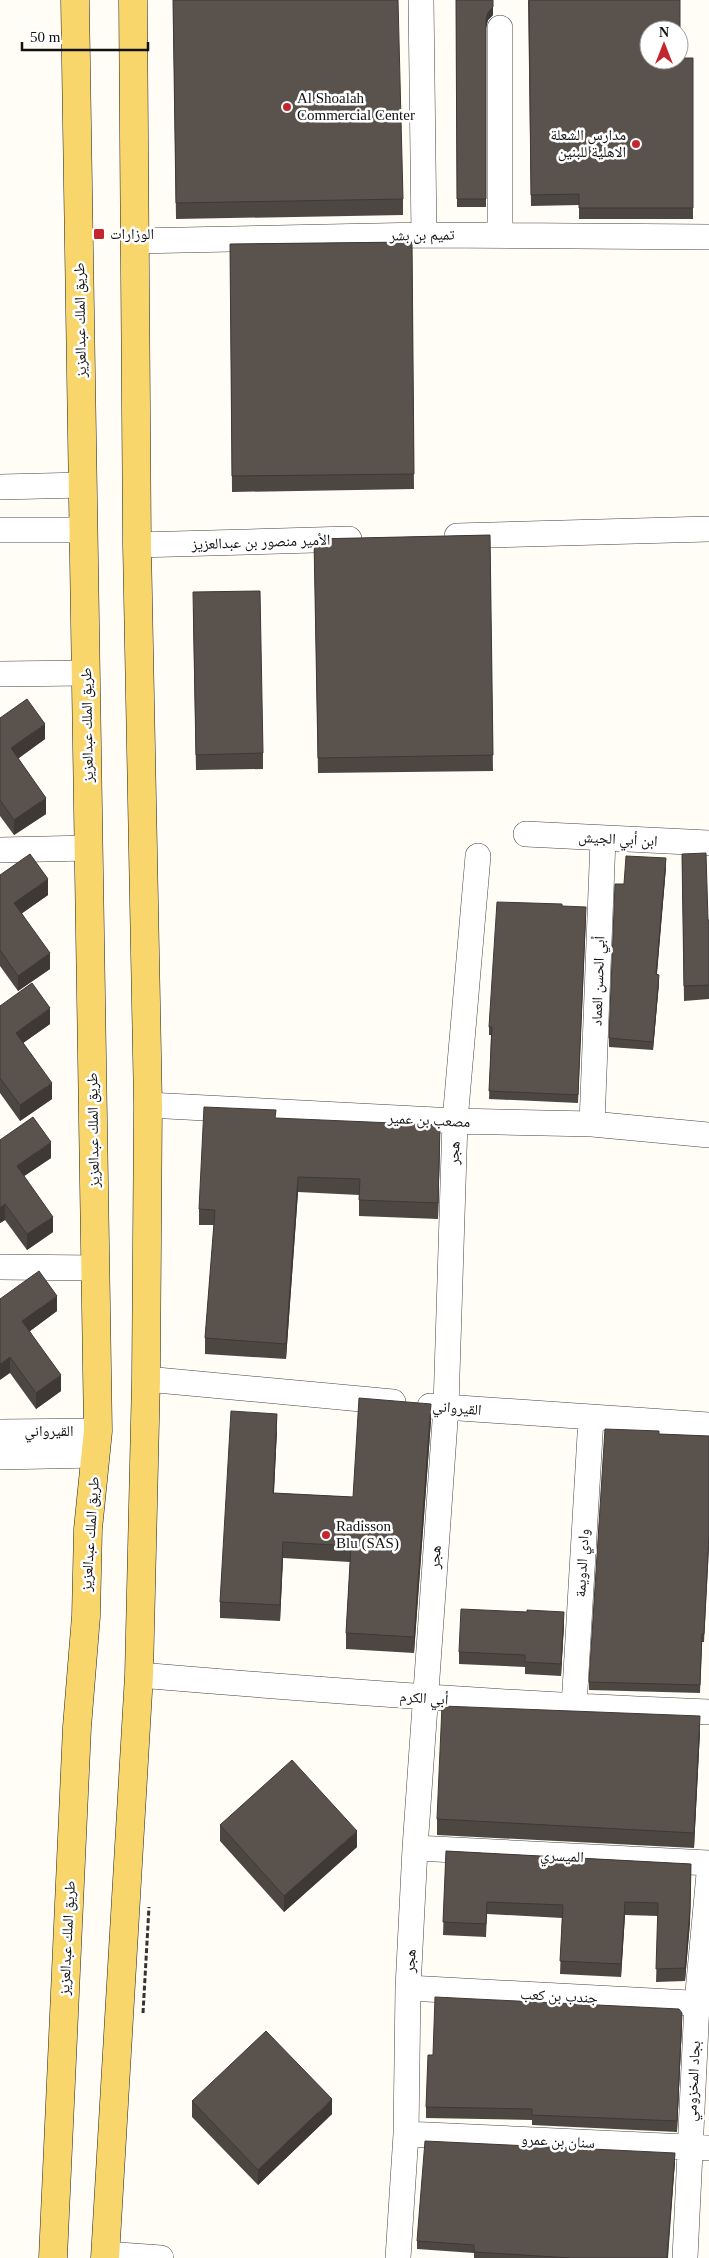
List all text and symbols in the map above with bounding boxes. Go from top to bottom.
scale bar [22,20,149,52]
north arrow [639,20,689,70]
text: N [659,25,669,40]
text: 50 m [30,29,61,45]
place label: Al Shoalah Commercial Center [297,90,415,123]
marker: Al Shoalah Commercial Center [281,101,293,113]
place label: مدارس الشعلة الاهلية للبنين [550,127,626,162]
marker: مدارس الشعلة الاهلية للبنين [630,138,642,150]
place label: الوزارات [110,226,154,243]
street label: تميم بن بشر [388,226,455,246]
marker: الوزارات [92,227,106,241]
street label: طريق الملك عبدالعزيز [71,262,91,379]
street label: الأمير منصور بن عبدالعزيز [190,532,331,554]
street label: طريق الملك عبدالعزيز [78,667,98,784]
street label: ابن أبي الجيش [578,828,658,853]
street label: أبي الحسن العماد [588,936,611,1026]
street label: طريق الملك عبدالعزيز [84,1072,104,1189]
street label: مصعب بن عمير [386,1110,471,1132]
street label: هجر [446,1141,463,1166]
street label: القيرواني [432,1398,482,1422]
street label: القيرواني [24,1423,74,1443]
street label: طريق الملك عبدالعزيز [78,1476,104,1593]
place label: Radisson Blu (SAS) [336,1518,399,1552]
street label: وادي الدويمة [572,1528,596,1598]
marker: Radisson Blu (SAS) [320,1529,332,1541]
street label: هجر [426,1545,445,1570]
street label: أبي الكرم [399,1688,449,1711]
street label: الميسري [540,1847,584,1869]
street label: طريق الملك عبدالعزيز [56,1880,80,1997]
street label: هجر [401,1949,420,1974]
street label: جندب بن كعب [520,1986,599,2008]
street label: بجاد المخزومي [683,2040,707,2122]
street label: سنان بن عمرو [520,2131,596,2153]

